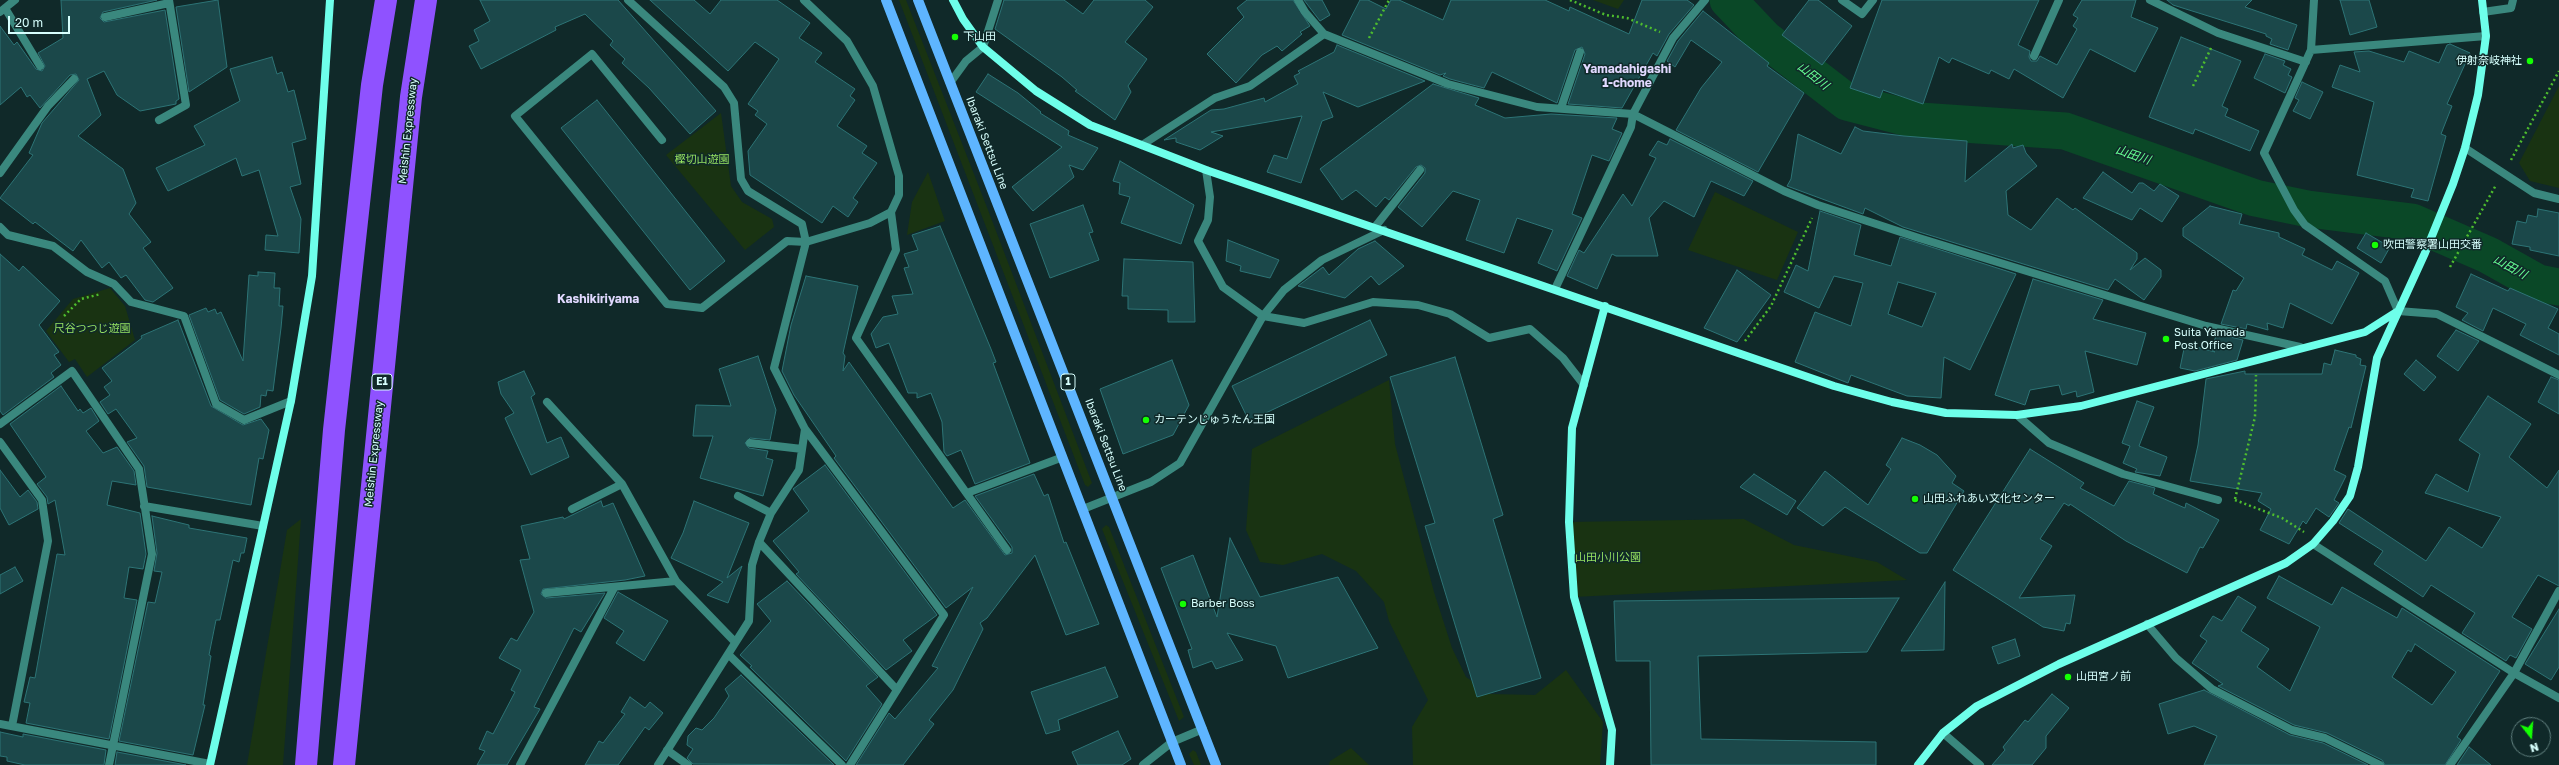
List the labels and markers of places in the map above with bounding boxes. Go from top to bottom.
place label: 下山田 [963,30,996,44]
marker: 下山田 [950,32,960,42]
place label: 伊射奈岐神社 [2456,54,2522,68]
marker: 伊射奈岐神社 [2525,56,2535,66]
place label: 吹田警察署山田交番 [2383,238,2482,252]
marker: 吹田警察署山田交番 [2370,240,2380,250]
place label: Suita Yamada Post Office [2174,326,2245,352]
marker: Suita Yamada Post Office [2161,334,2171,344]
place label: カーテンじゅうたん王国 [1154,413,1275,427]
marker: カーテンじゅうたん王国 [1141,415,1151,425]
place label: 山田ふれあい文化センター [1923,492,2055,506]
marker: 山田ふれあい文化センター [1910,494,1920,504]
place label: Barber Boss [1191,597,1255,611]
marker: Barber Boss [1178,599,1188,609]
place label: 山田宮ノ前 [2076,670,2131,684]
marker: 山田宮ノ前 [2063,672,2073,682]

